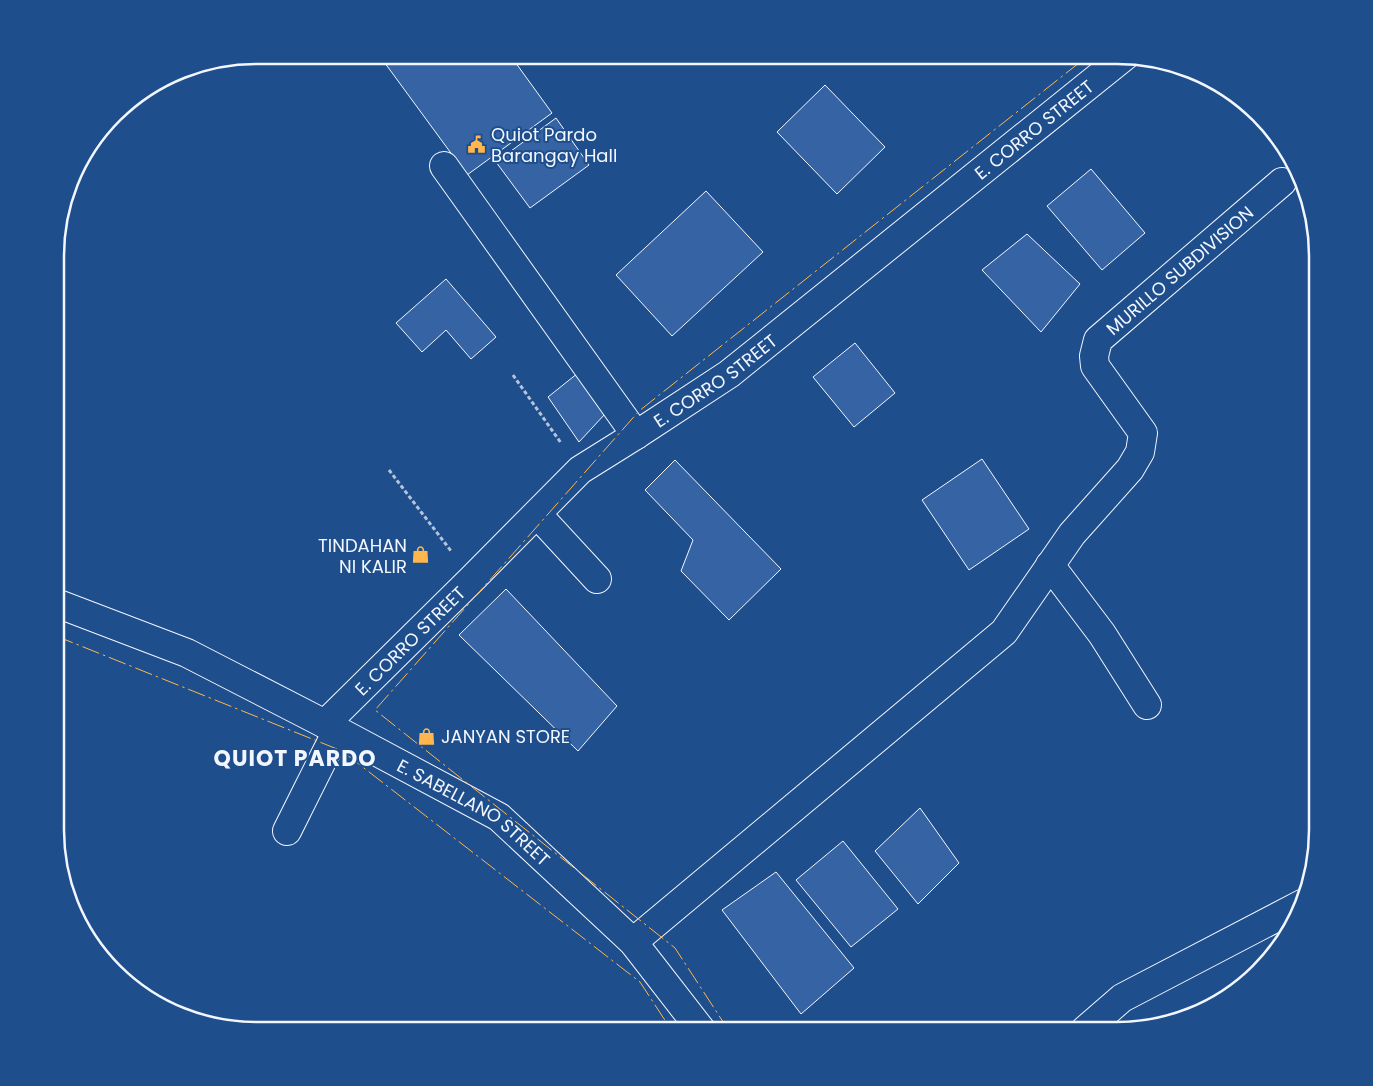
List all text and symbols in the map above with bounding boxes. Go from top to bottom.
street label: E. CORRO STREET [969,73,1099,185]
place label: Quiot Pardo Barangay Hall [491,122,617,168]
public building icon: Quiot Pardo Barangay Hall [467,134,487,154]
street label: MURILLO SUBDIVISION [1100,200,1258,341]
street label: E. CORRO STREET [648,328,782,433]
place label: TINDAHAN NI KALIR [318,533,407,579]
shop icon: TINDAHAN NI KALIR [411,545,431,565]
street label: E. CORRO STREET [349,580,471,701]
place label: JANYAN STORE [441,724,570,749]
shop icon: JANYAN STORE [417,726,437,746]
district label: QUIOT PARDO [214,743,376,774]
street label: E. SABELLANO STREET [393,752,556,871]

